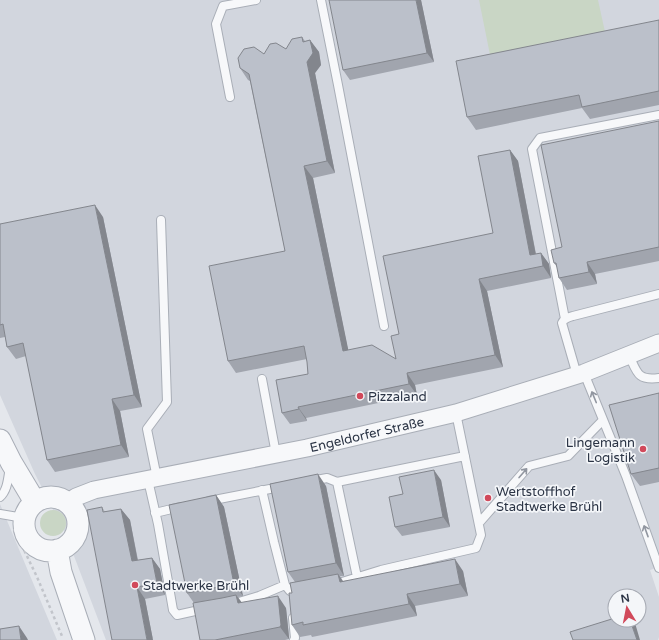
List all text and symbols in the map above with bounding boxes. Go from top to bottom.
place label: Pizzaland [368,389,427,405]
marker: Pizzaland [355,391,365,401]
one-way arrow [589,392,597,404]
street label: Engeldorfer Straße [308,414,426,456]
place label: Lingemann Logistik [566,435,635,466]
marker: Lingemann Logistik [638,444,648,454]
one-way arrow [518,468,527,478]
place label: Wertstoffhof Stadtwerke Brühl [496,484,602,515]
marker: Wertstoffhof Stadtwerke Brühl [483,493,493,503]
one-way arrow [641,526,649,538]
place label: Stadtwerke Brühl [143,578,249,594]
marker: Stadtwerke Brühl [130,580,140,590]
north arrow [607,588,647,628]
text: N [620,591,631,606]

